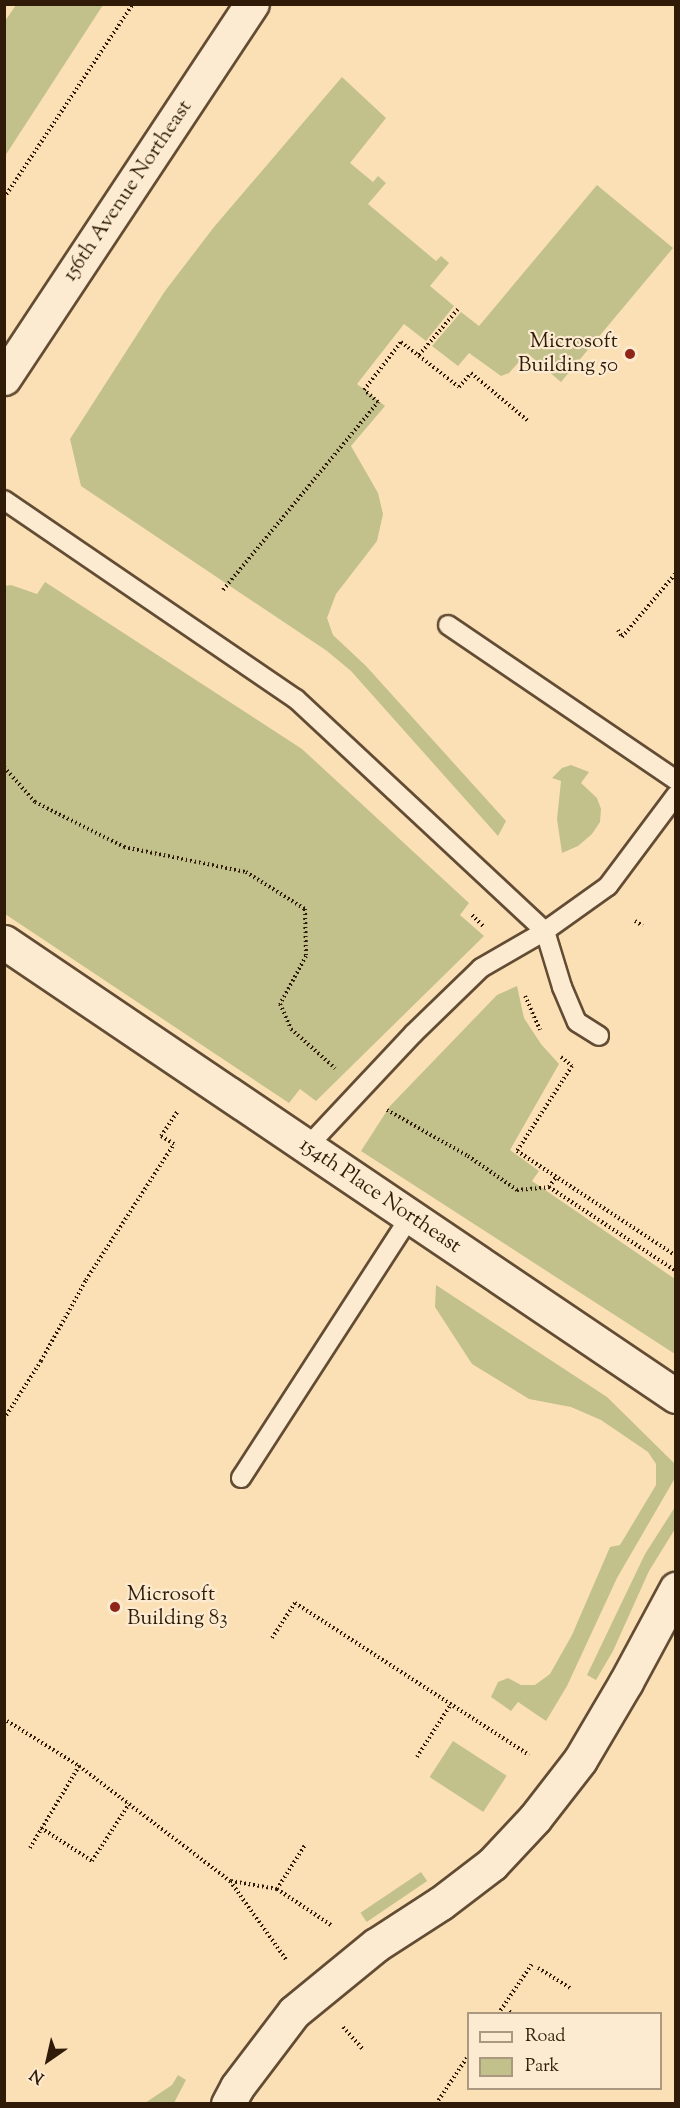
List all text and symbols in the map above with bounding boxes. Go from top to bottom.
street label: 156th Avenue Northeast [58,96,198,286]
place label: Microsoft Building 50 [518,329,618,379]
marker: Microsoft Building 50 [623,347,637,361]
street label: 154th Place Northeast [294,1133,466,1259]
place label: Microsoft Building 83 [127,1582,228,1632]
marker: Microsoft Building 83 [108,1600,122,1614]
legend [467,2012,662,2090]
text: Road [525,2024,565,2050]
north arrow [18,2030,78,2090]
text: Park [525,2054,559,2080]
text: N [26,2062,49,2088]

